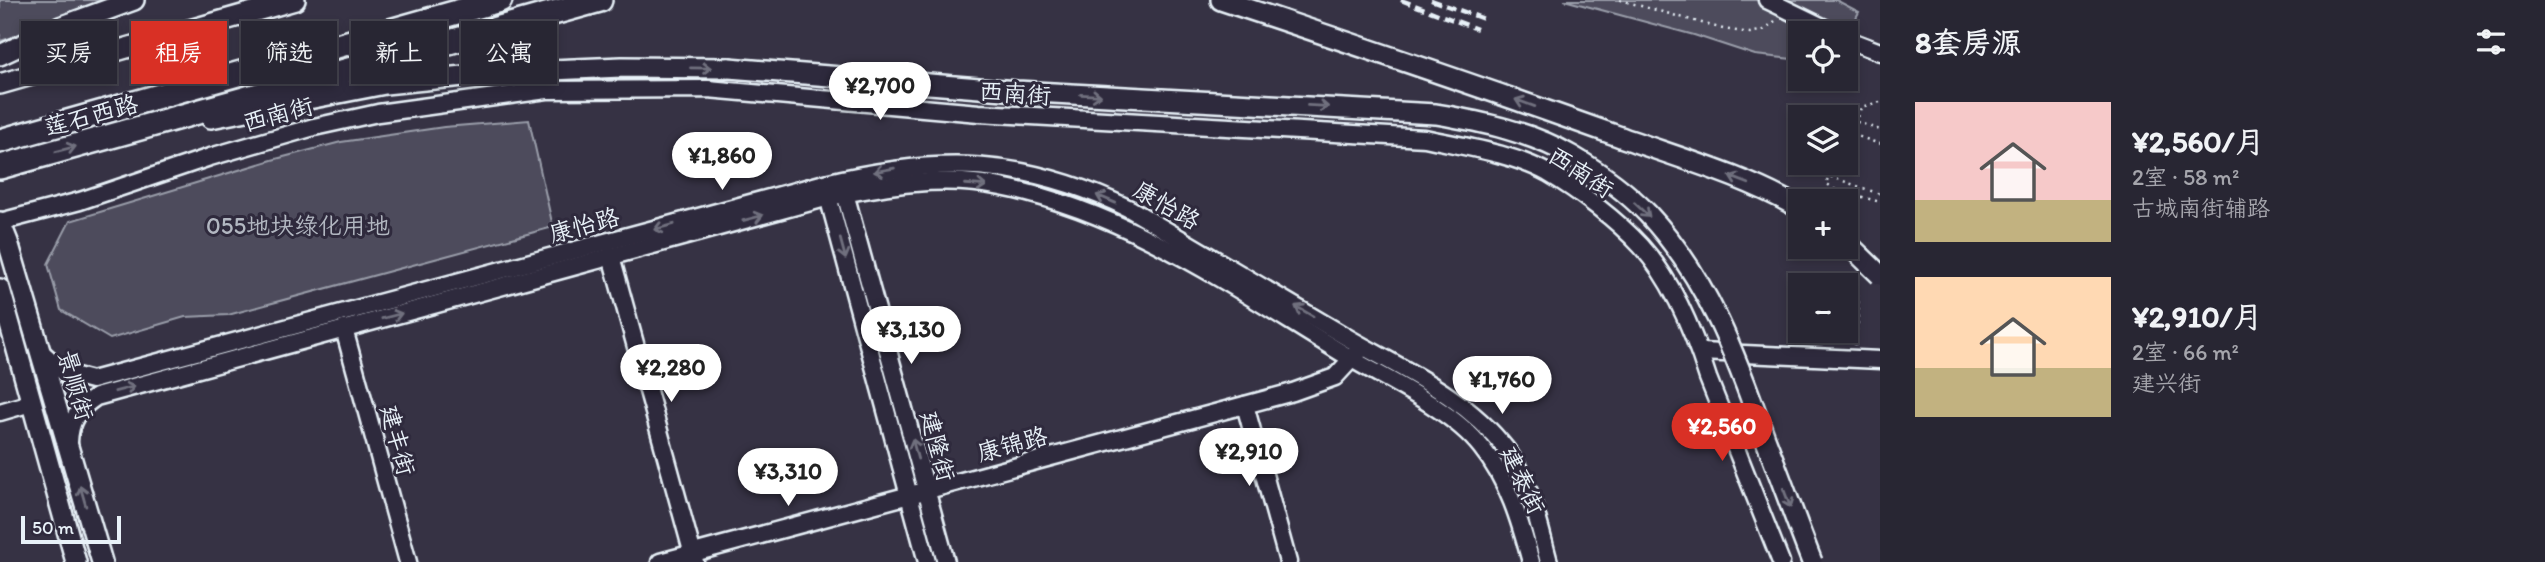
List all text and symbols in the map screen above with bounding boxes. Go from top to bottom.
chip: 买房 [21,21,117,84]
chip: 租房 [131,21,227,84]
chip: 筛选 [241,21,337,84]
chip: 新上 [351,21,447,84]
chip: 公寓 [461,21,557,84]
map controls [1788,21,1858,343]
button: locate [1788,21,1858,91]
icon: filters [2472,23,2510,61]
text: 8套房源 [1915,24,2021,61]
one-way arrow [689,61,712,75]
pin: ¥2,700 [823,62,937,122]
text: ¥2,700 [845,71,915,99]
street label: 西南街 [978,76,1052,110]
one-way arrow [1079,88,1102,101]
street label: 莲石西路 [41,89,141,141]
street label: 西南街 [239,91,317,137]
one-way arrow [1515,95,1537,108]
one-way arrow [1306,100,1329,113]
button: layers [1788,105,1858,175]
text: ¥2,560/月 [2132,123,2264,160]
icon: home [1971,130,2055,214]
pin: ¥1,860 [665,132,779,192]
street label: 西南街 [1543,140,1619,204]
text: ¥1,860 [688,141,756,169]
one-way arrow [55,142,77,155]
text: 2室 · 58 m² [2132,163,2239,191]
one-way arrow [873,164,896,177]
one-way arrow [1728,173,1750,186]
street label: 康怡路 [1129,174,1205,236]
one-way arrow [965,178,988,191]
button: + [1788,189,1858,259]
one-way arrow [1096,191,1118,204]
text: 古城南街辅路 [2132,194,2270,222]
one-way arrow [1633,201,1650,218]
street label: 康怡路 [545,202,623,248]
park label: 055地块绿化用地 [206,211,390,240]
one-way arrow [741,211,764,224]
one-way arrow [653,221,675,234]
one-way arrow [837,238,850,260]
button: − [1788,273,1858,343]
text: ¥2,910/月 [2132,298,2262,335]
one-way arrow [1294,304,1314,318]
icon: home [1971,305,2055,389]
pin: ¥3,130 [854,306,968,366]
one-way arrow [381,309,403,322]
text: ¥3,130 [877,315,945,343]
text: 2室 · 66 m² [2132,338,2239,366]
pin: ¥2,280 [614,344,728,404]
street label: 景顺街 [52,346,100,424]
text: ¥2,280 [636,353,706,381]
pin: ¥1,760 [1445,356,1559,416]
text: ¥1,760 [1469,365,1535,393]
text: 建兴街 [2132,369,2201,397]
one-way arrow [113,382,136,395]
street label: 建丰街 [375,401,421,479]
pin: ¥2,560 [1665,404,1779,463]
street label: 建隆街 [915,407,961,485]
text: ¥2,560 [1688,412,1756,440]
street label: 康锦路 [973,421,1051,467]
pin: ¥2,910 [1192,428,1306,488]
text: ¥2,910 [1215,437,1283,465]
one-way arrow [908,438,921,461]
street label: 建泰街 [1494,441,1552,519]
pin: ¥3,310 [731,448,845,508]
text: ¥3,310 [754,457,822,485]
one-way arrow [76,486,89,508]
one-way arrow [1782,486,1795,508]
scale bar [21,513,121,545]
text: 50 m [32,516,74,539]

